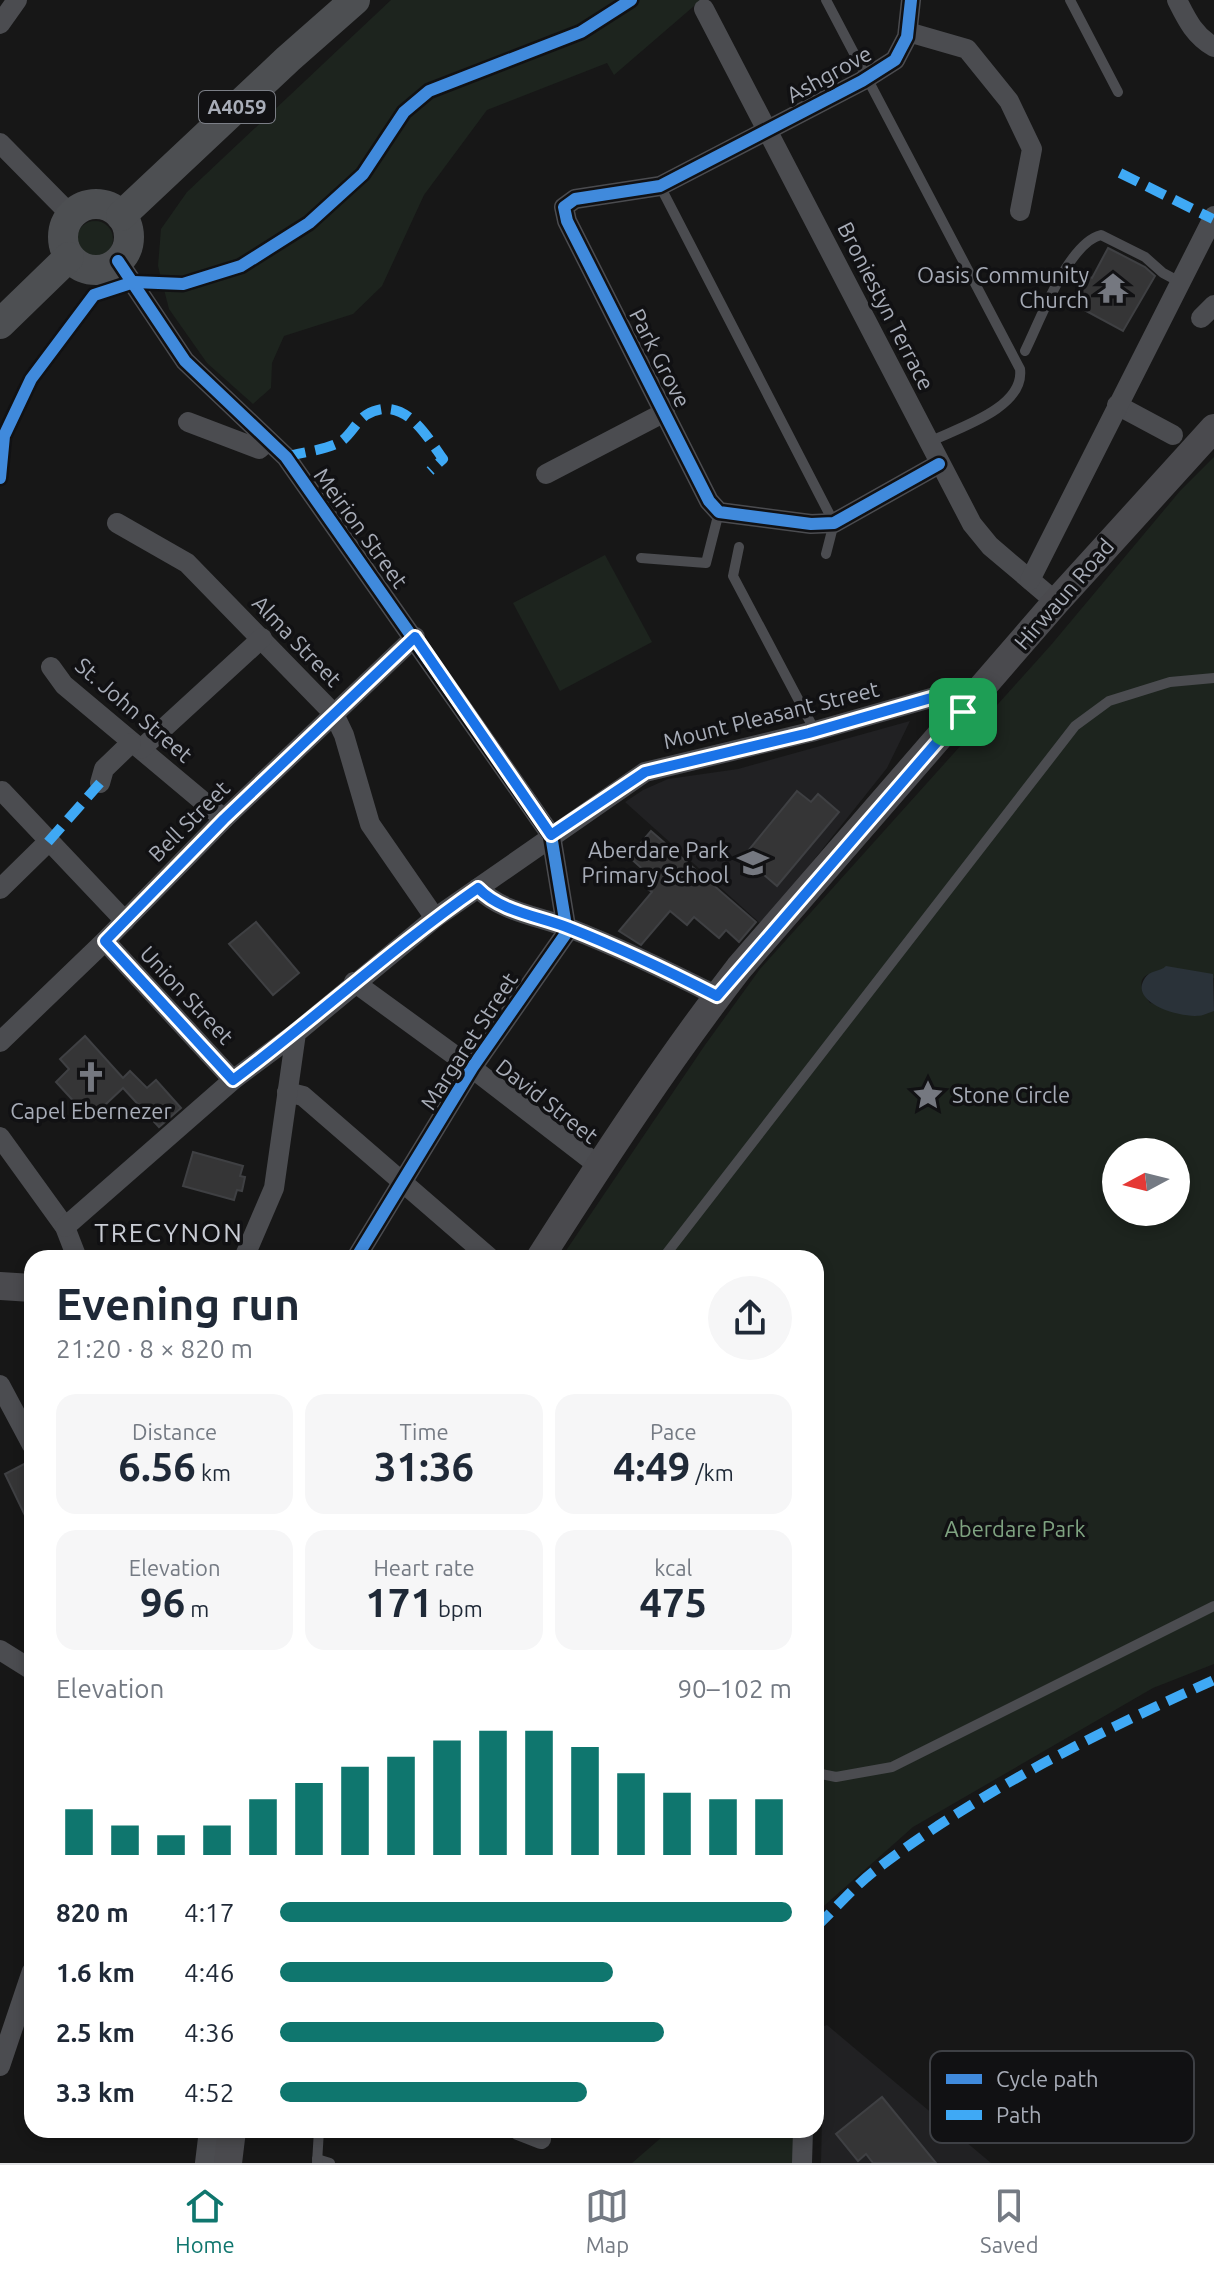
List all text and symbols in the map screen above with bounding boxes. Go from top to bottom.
street label: Ashgrove [782,40,876,107]
road number: A4059 [199,91,275,123]
street label: Broniestyn Terrace [833,218,940,394]
place label: Oasis Community Church [917,262,1089,312]
temple icon: Oasis Community Church [1096,271,1130,305]
street label: Park Grove [625,304,696,411]
street label: Meirion Street [310,463,414,593]
street label: Hirwaun Road [1009,533,1119,654]
street label: Alma Street [248,590,347,692]
street label: St. John Street [71,652,198,767]
street label: Mount Pleasant Street [660,675,882,753]
pin [929,678,997,746]
icon: arrive [941,690,985,734]
street label: Bell Street [143,775,235,866]
place label: Aberdare Park Primary School [582,837,729,887]
school or university icon: Aberdare Park Primary School [736,846,770,880]
street label: Union Street [136,940,239,1049]
street label: Margaret Street [415,967,522,1114]
street label: David Street [491,1053,603,1148]
church icon: Capel Ebernezer [74,1060,108,1094]
place icon: Stone Circle [911,1078,945,1112]
place label: Stone Circle [952,1082,1070,1107]
place label: Capel Ebernezer [10,1098,172,1123]
north arrow [1102,1138,1190,1226]
map controls [1102,1138,1190,1226]
district label: TRECYNON [94,1218,244,1247]
button: share [708,1276,792,1360]
text: Evening run [56,1279,300,1328]
text: 21:20 · 8 × 820 m [56,1334,253,1363]
text: Distance [132,1419,217,1444]
text: Time [399,1419,449,1444]
text: Pace [650,1419,697,1444]
text: 6.56 [118,1444,196,1489]
text: 31:36 [374,1444,474,1489]
text: 4:49 [613,1444,690,1489]
text: km [196,1460,231,1485]
text: /km [690,1460,734,1485]
park label: Aberdare Park [944,1516,1086,1541]
text: Elevation [129,1555,221,1580]
text: Heart rate [373,1555,475,1580]
text: kcal [654,1555,692,1580]
text: 96 [140,1580,185,1625]
text: 171 [365,1580,433,1625]
text: 475 [639,1580,707,1625]
text: m [185,1596,209,1621]
text: bpm [433,1596,483,1621]
text: Elevation [56,1674,164,1703]
text: 90–102 m [677,1674,792,1703]
text: 820 m [56,1898,129,1927]
text: 4:17 [184,1898,234,1927]
text: 1.6 km [56,1958,135,1987]
text: 4:46 [184,1958,234,1987]
text: 2.5 km [56,2018,135,2047]
text: 4:36 [184,2018,234,2047]
legend [930,2051,1194,2143]
text: Cycle path [996,2066,1099,2091]
text: 3.3 km [56,2078,135,2107]
text: 4:52 [184,2078,234,2107]
text: Path [996,2102,1041,2127]
tab: Home [175,2184,235,2257]
tab: Map [585,2184,629,2257]
tab: Saved [980,2184,1039,2257]

